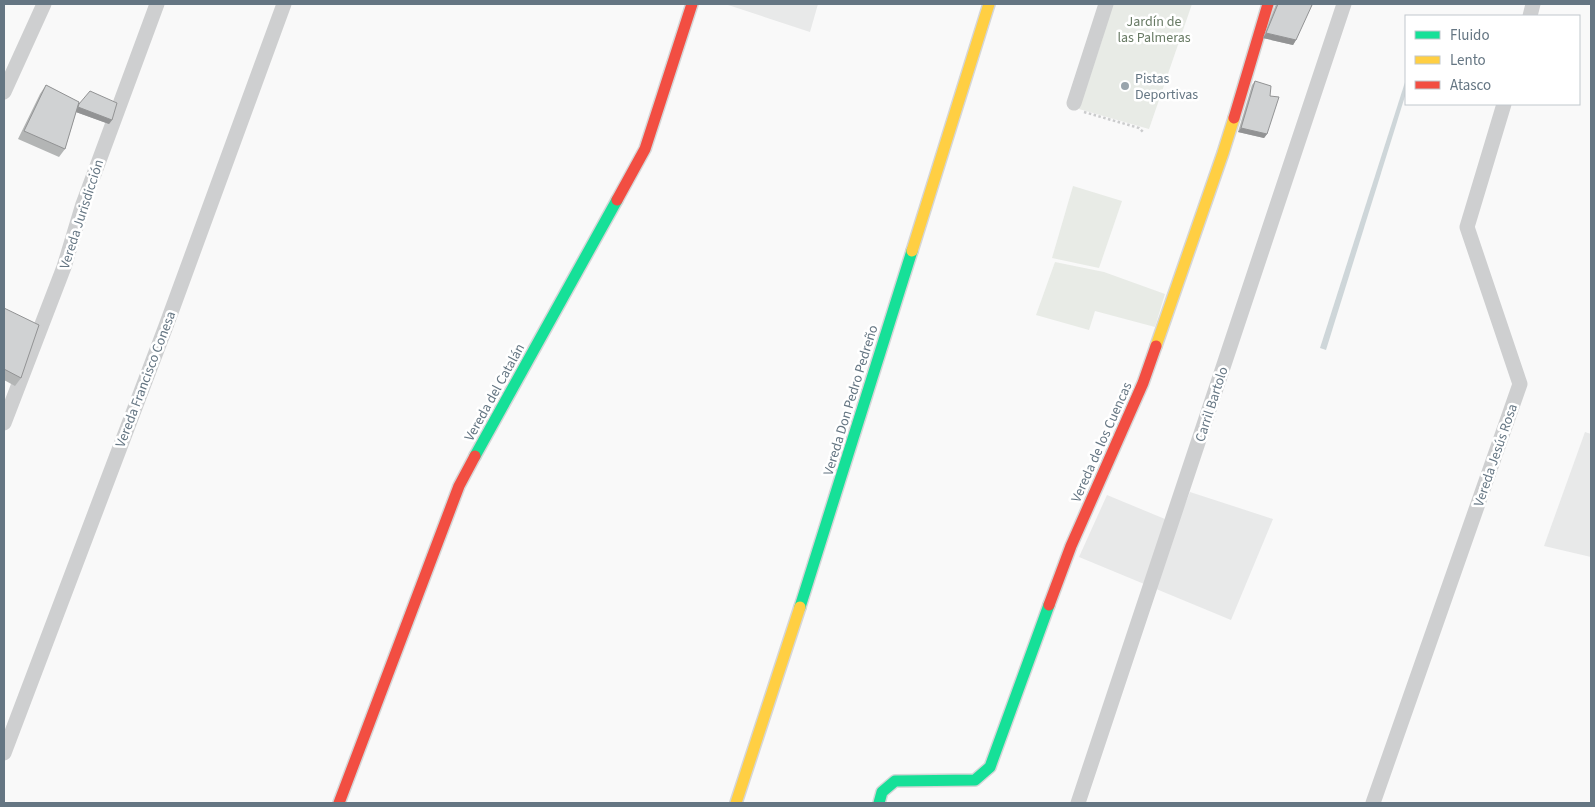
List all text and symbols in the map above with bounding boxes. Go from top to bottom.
park label: Jardín de las Palmeras [1117,12,1191,48]
legend [1405,15,1580,105]
text: Fluido [1450,25,1490,46]
text: Lento [1450,50,1486,71]
place label: Pistas Deportivas [1135,69,1198,105]
text: Atasco [1450,75,1491,96]
marker: Pistas Deportivas [1119,80,1131,92]
street label: Vereda Jurisdicción [55,157,109,272]
street label: Vereda Francisco Conesa [111,308,181,450]
street label: Vereda Don Pedro Pedreño [819,323,883,478]
street label: Vereda del Catalán [460,340,530,445]
street label: Carril Bartolo [1190,364,1234,444]
street label: Vereda de los Cuencas [1066,379,1137,506]
street label: Vereda Jesús Rosa [1469,401,1523,509]

